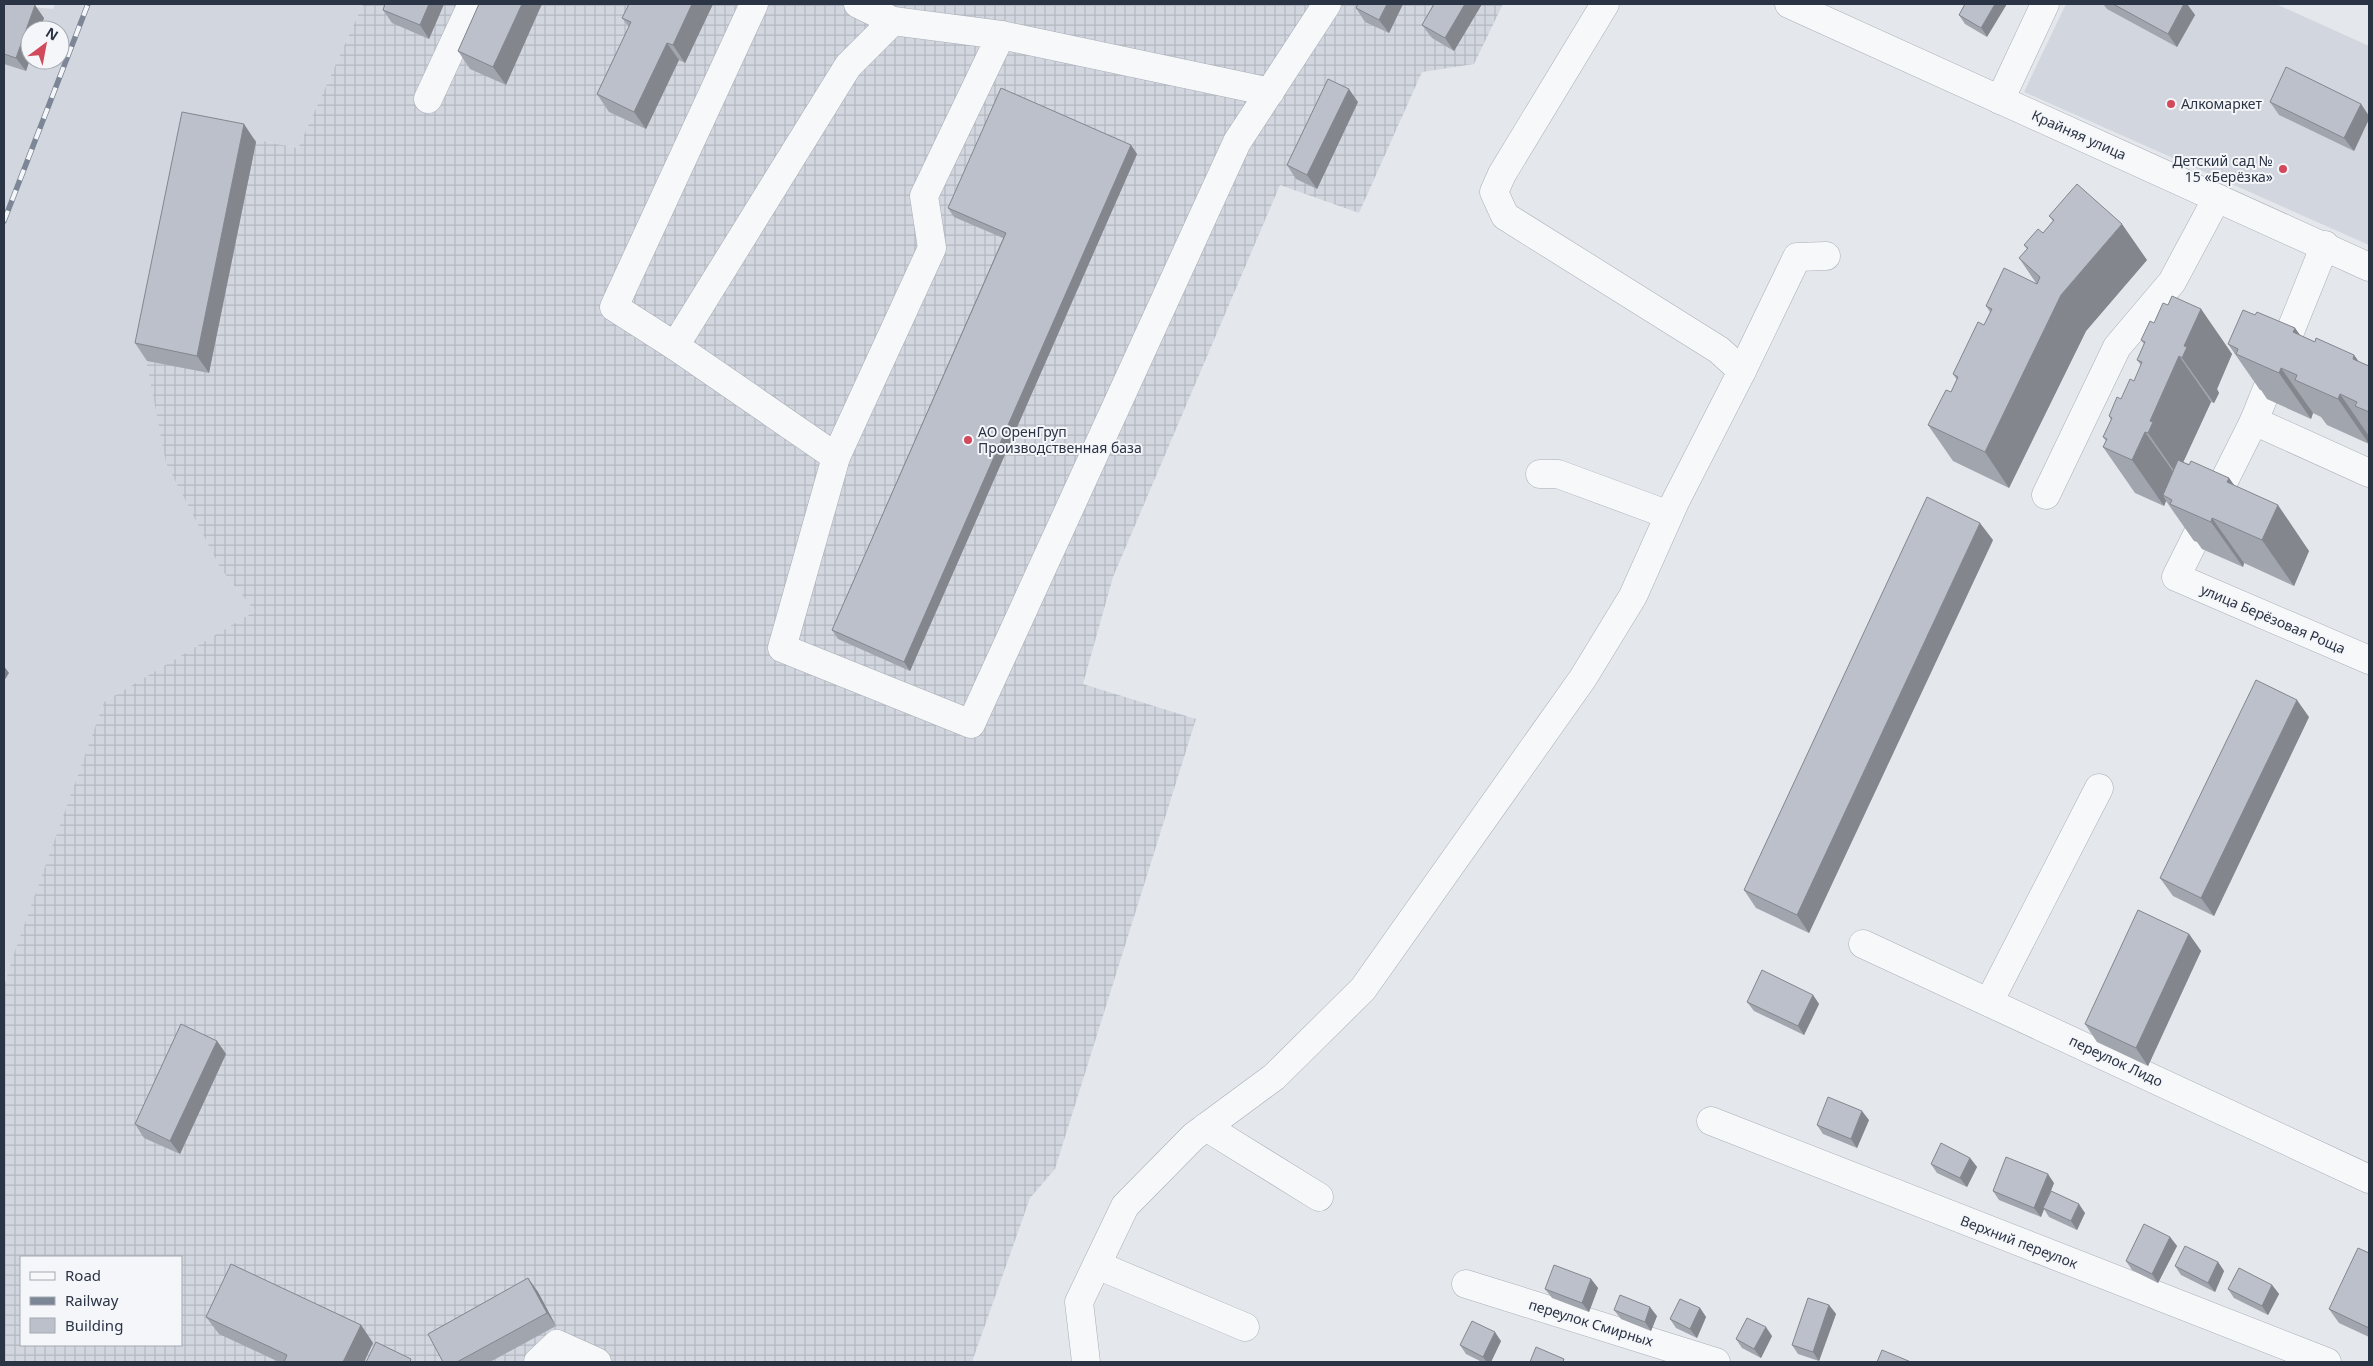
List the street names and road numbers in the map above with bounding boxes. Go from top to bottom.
street label: Крайняя улица [2029,105,2130,164]
street label: улица Берёзовая Роща [2198,579,2348,658]
street label: переулок Лидо [2066,1031,2166,1091]
street label: Верхний переулок [1958,1210,2081,1273]
street label: переулок Смирных [1527,1295,1657,1351]

